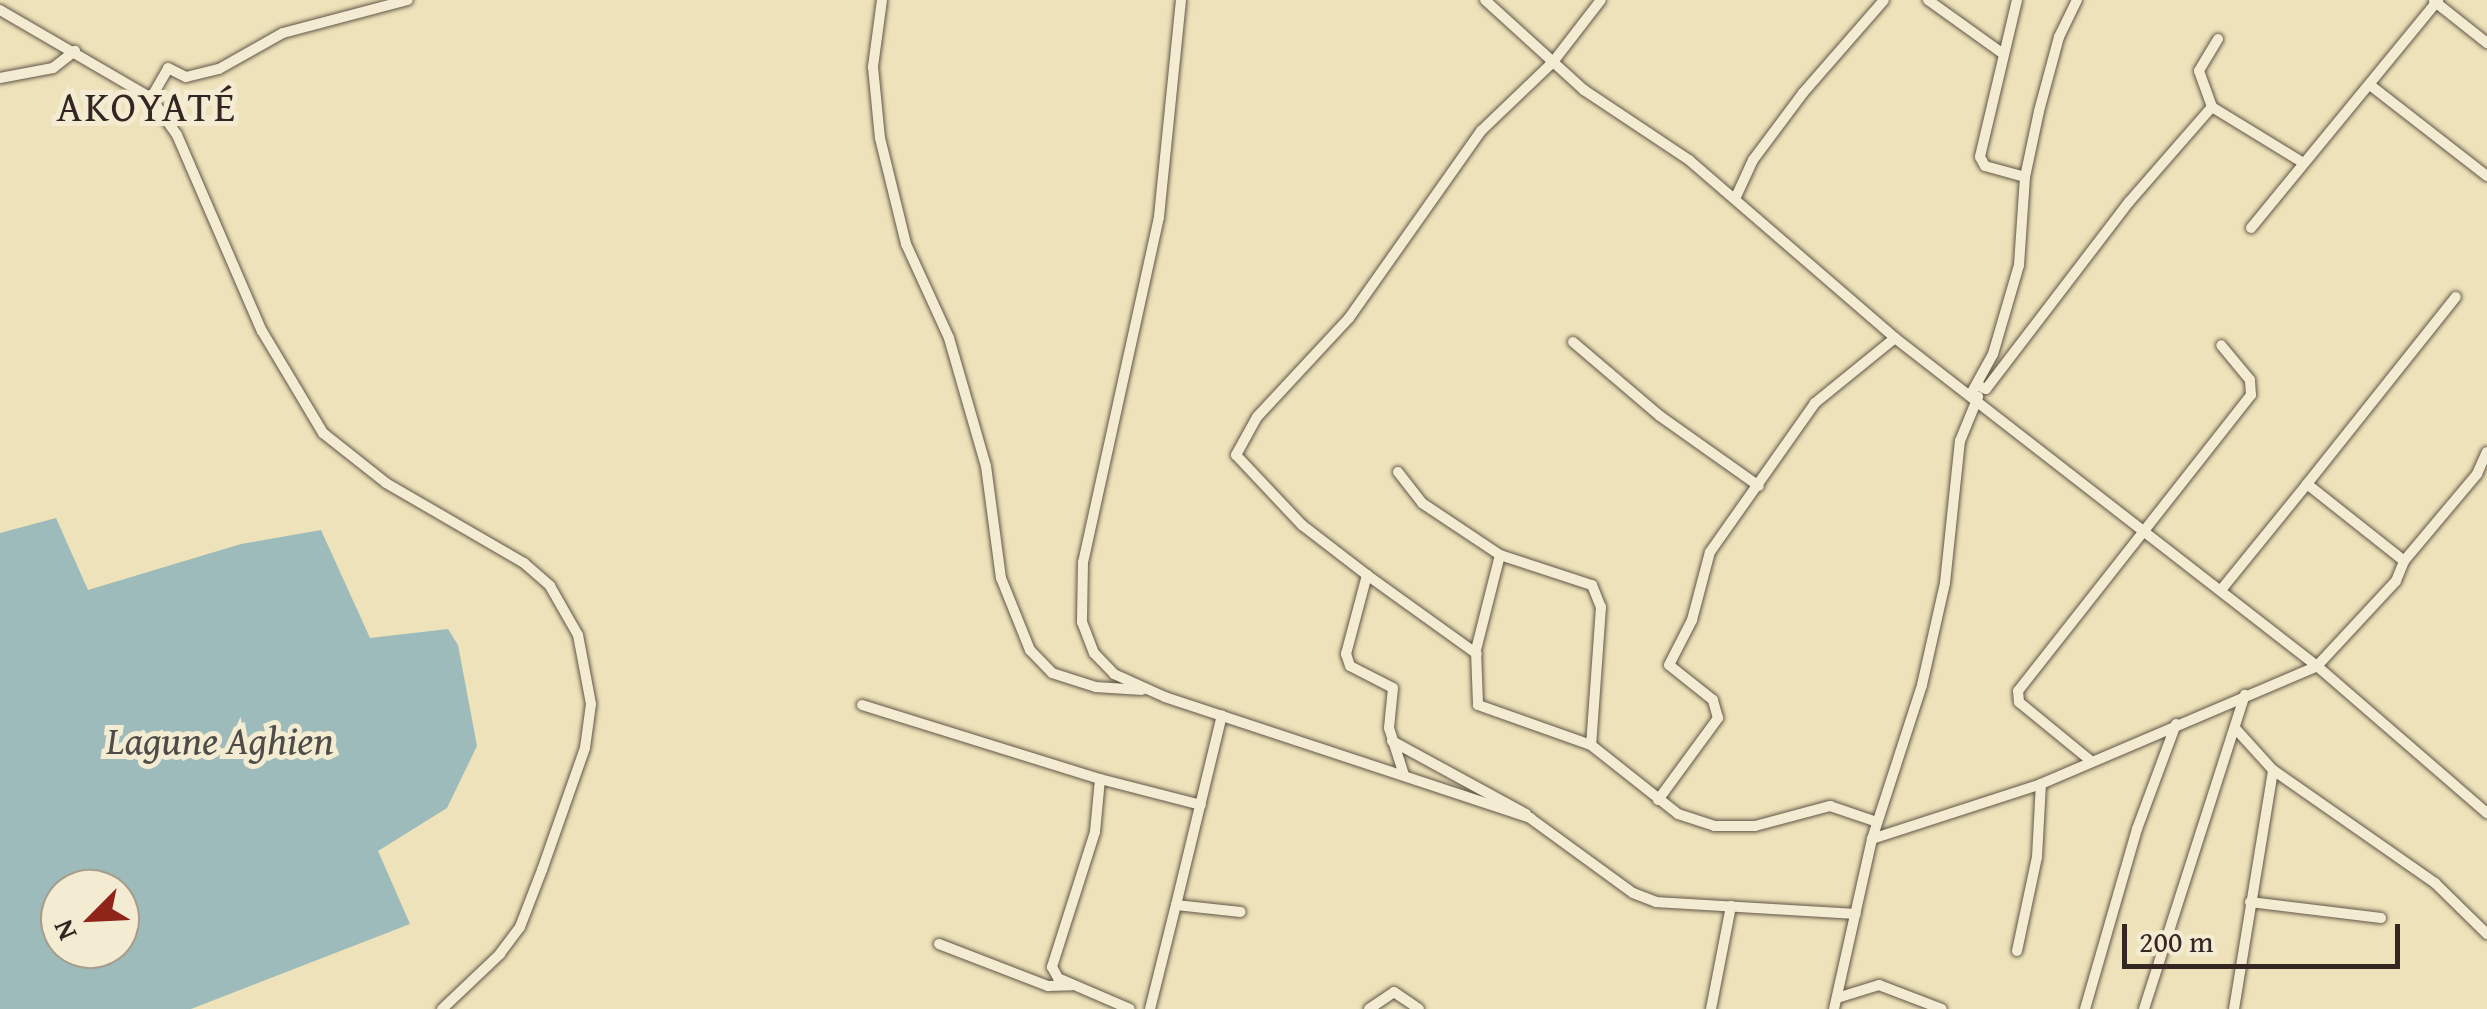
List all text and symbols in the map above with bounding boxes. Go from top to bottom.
district label: AKOYATÉ [56,81,238,131]
water label: Lagune Aghien [106,716,334,764]
north arrow [40,869,140,969]
scale bar [2127,904,2404,966]
text: N [41,914,86,947]
text: 200 m [2139,919,2213,963]

